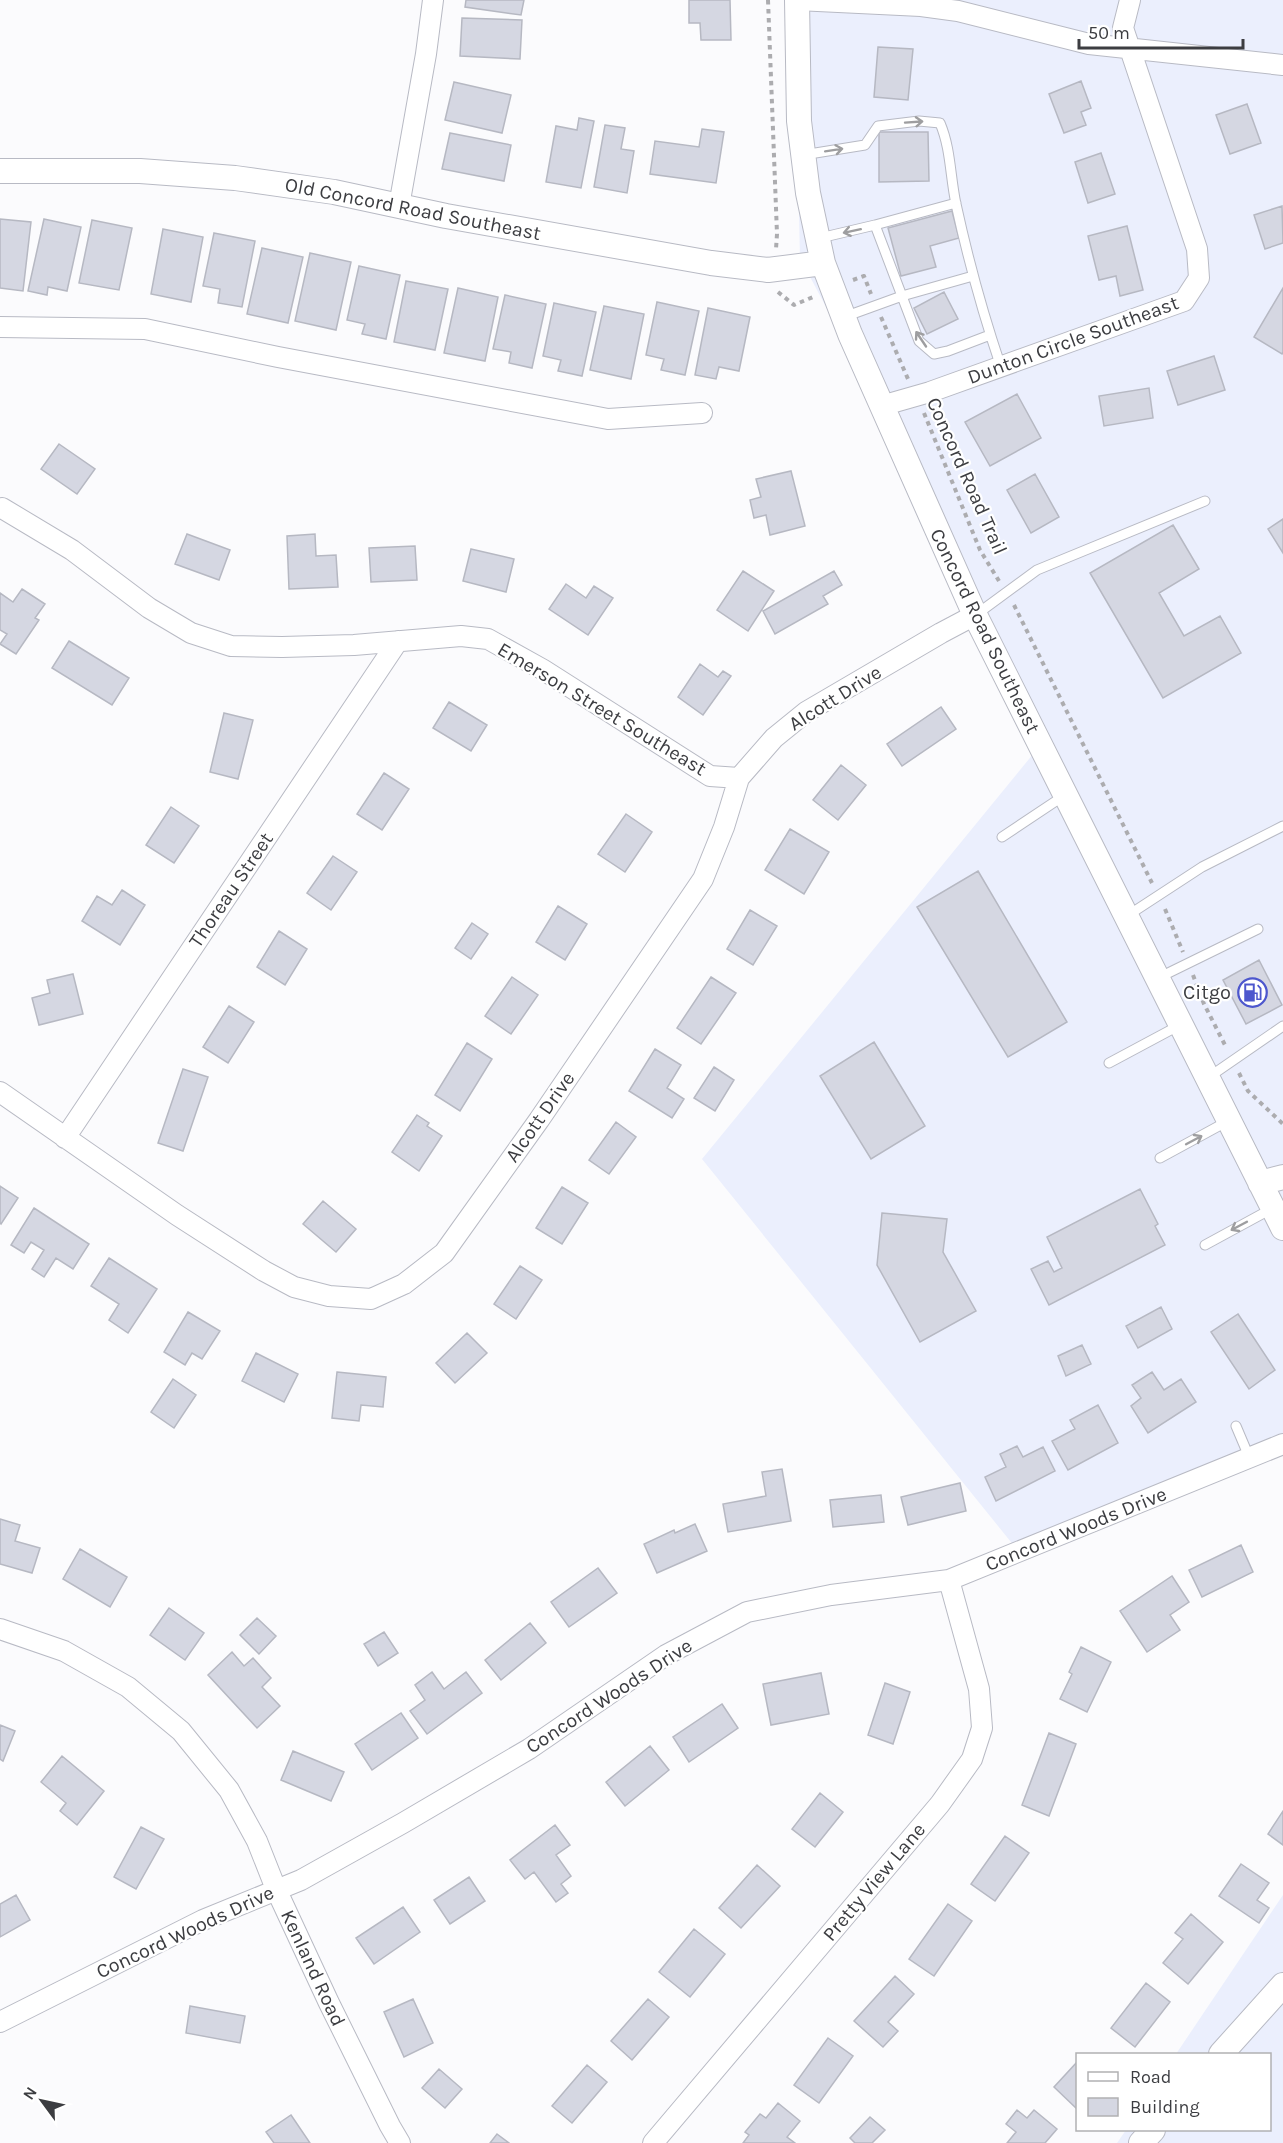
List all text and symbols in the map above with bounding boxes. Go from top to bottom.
scale bar [1079,12,1242,50]
text: 50 m [1088,22,1130,44]
one-way arrow [903,117,923,128]
one-way arrow [824,144,844,155]
street label: Old Concord Road Southeast [283,173,543,245]
one-way arrow [843,225,862,237]
street label: Dunton Circle Southeast [964,291,1182,389]
one-way arrow [914,330,927,347]
street label: Concord Road Trail [922,394,1012,558]
street label: Concord Road Southeast [925,525,1045,738]
street label: Emerson Street Southeast [493,637,711,781]
street label: Alcott Drive [784,660,886,736]
street label: Thoreau Street [184,828,278,952]
fuel station icon: Citgo [1236,976,1268,1008]
place label: Citgo [1183,981,1231,1004]
street label: Alcott Drive [501,1067,579,1167]
one-way arrow [1185,1134,1202,1146]
one-way arrow [1231,1220,1248,1232]
street label: Concord Woods Drive [982,1482,1170,1576]
street label: Concord Woods Drive [522,1634,696,1758]
street label: Pretty View Lane [818,1818,930,1946]
street label: Concord Woods Drive [93,1881,277,1983]
street label: Kenland Road [276,1906,350,2030]
legend [1076,2053,1271,2131]
text: Road [1130,2066,1171,2088]
north arrow [12,2071,72,2131]
text: N [19,2083,41,2103]
text: Building [1130,2096,1200,2118]

